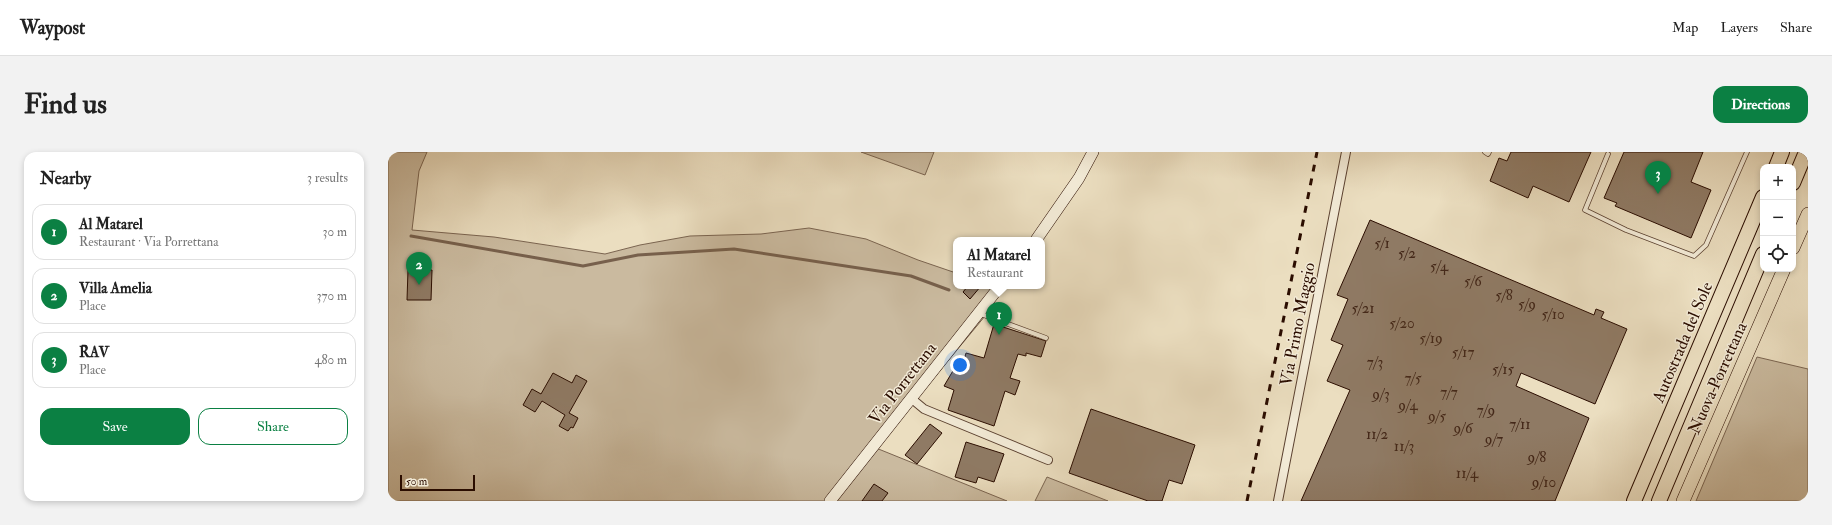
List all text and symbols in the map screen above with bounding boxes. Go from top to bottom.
text: Waypost [20,16,85,40]
text: Map [1672,19,1698,36]
text: Layers [1720,19,1758,36]
text: Share [1780,19,1812,36]
button: Directions [1713,86,1808,123]
text: Find us [24,87,107,122]
pin: 3 [1645,161,1671,194]
map controls [1760,164,1796,272]
button: + [1760,164,1796,200]
text: Nearby [40,168,91,189]
text: 3 results [307,170,348,186]
button: − [1760,200,1796,236]
text: Al Matarel [79,215,143,234]
text: 1 [52,224,56,240]
text: 30 m [323,224,347,240]
text: Restaurant · Via Porrettana [79,234,219,250]
house number: 5/1 [1374,234,1390,253]
button: locate [1760,236,1796,272]
popup [953,237,1045,289]
house number: 5/2 [1398,244,1416,263]
text: Al Matarel [967,246,1031,265]
pin: 2 [406,252,432,285]
house number: 5/4 [1430,257,1449,276]
street label: Via Primo Maggio [1275,261,1320,388]
text: Restaurant [967,265,1024,281]
house number: 5/6 [1464,272,1483,291]
text: Villa Amelia [79,279,152,298]
street label: Autostrada del Sole [1647,279,1717,407]
house number: 5/8 [1495,286,1513,305]
text: 2 [51,288,57,304]
text: 370 m [317,288,347,304]
house number: 5/9 [1518,295,1536,314]
text: Place [79,298,106,314]
house number: 5/21 [1351,299,1375,318]
pin: 1 [986,302,1012,335]
house number: 5/10 [1541,305,1565,324]
house number: 5/20 [1389,314,1415,333]
street label: Nuova Porrettana [1683,318,1752,438]
house number: 5/19 [1419,329,1443,348]
street label: Via Porrettana [864,337,942,428]
text: RAV [79,343,109,362]
house number: 5/17 [1452,343,1474,362]
text: 3 [52,352,57,368]
text: 480 m [314,352,347,368]
house number: 7/3 [1367,353,1383,372]
your location [950,355,970,375]
house number: 5/15 [1492,360,1514,379]
text: Place [79,362,106,378]
house number: 7/5 [1404,369,1422,388]
house number: 7/7 [1440,383,1458,402]
house number: 9/3 [1371,385,1390,404]
house number: 9/4 [1397,396,1419,415]
house number: 7/9 [1477,401,1495,420]
house number: 9/5 [1427,407,1446,426]
button: Save [40,408,190,445]
button: Share [198,408,348,445]
house number: 7/11 [1509,415,1531,434]
house number: 9/6 [1452,419,1474,438]
house number: 11/2 [1366,425,1388,444]
house number: 9/7 [1484,430,1503,449]
house number: 11/3 [1394,437,1414,456]
house number: 9/8 [1527,448,1546,467]
house number: 11/4 [1456,464,1479,483]
scale bar [400,473,475,492]
house number: 9/10 [1531,473,1556,492]
text: 50 m [406,475,427,488]

